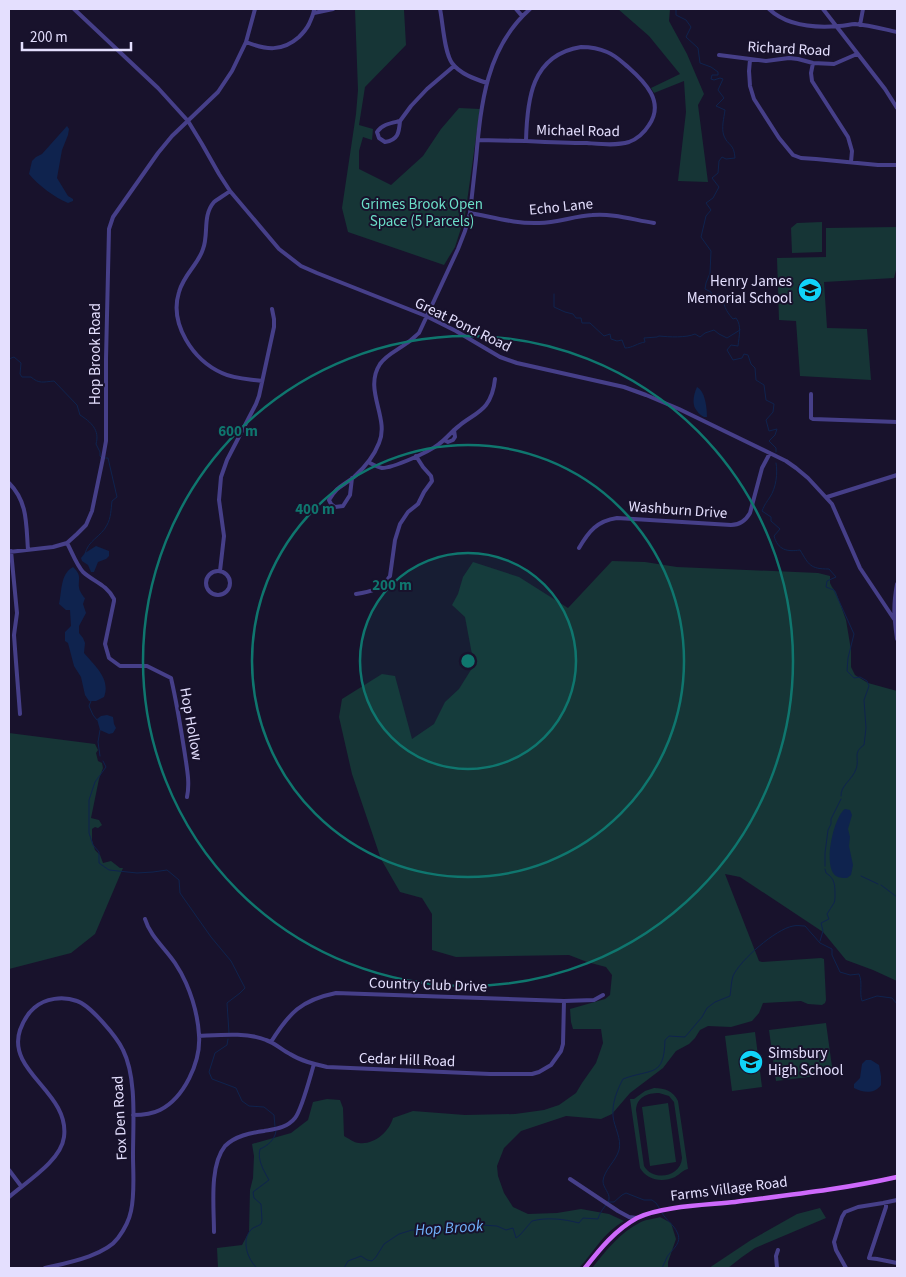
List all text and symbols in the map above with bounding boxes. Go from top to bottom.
scale bar [22,20,131,52]
text: 200 m [30,27,68,48]
street label: Richard Road [747,36,831,62]
street label: Michael Road [536,120,620,142]
street label: Echo Lane [528,193,594,221]
park label: Grimes Brook Open Space (5 Parcels) [361,194,483,232]
place label: Henry James Memorial School [687,271,792,309]
school or university icon: Henry James Memorial School [797,277,823,303]
street label: Great Pond Road [411,293,515,357]
street label: Hop Brook Road [85,303,106,405]
text: 600 m [218,421,258,442]
street label: Washburn Drive [628,496,728,524]
text: 400 m [295,499,335,520]
text: 200 m [372,575,412,596]
centre of rings [459,652,477,670]
street label: Hop Hollow [174,686,208,762]
street label: Country Club Drive [369,972,487,998]
place label: Simsbury High School [768,1043,843,1081]
street label: Cedar Hill Road [358,1048,456,1072]
school or university icon: Simsbury High School [738,1049,764,1075]
street label: Fox Den Road [107,1075,133,1161]
street label: Farms Village Road [669,1171,789,1207]
water label: Hop Brook [414,1215,484,1241]

